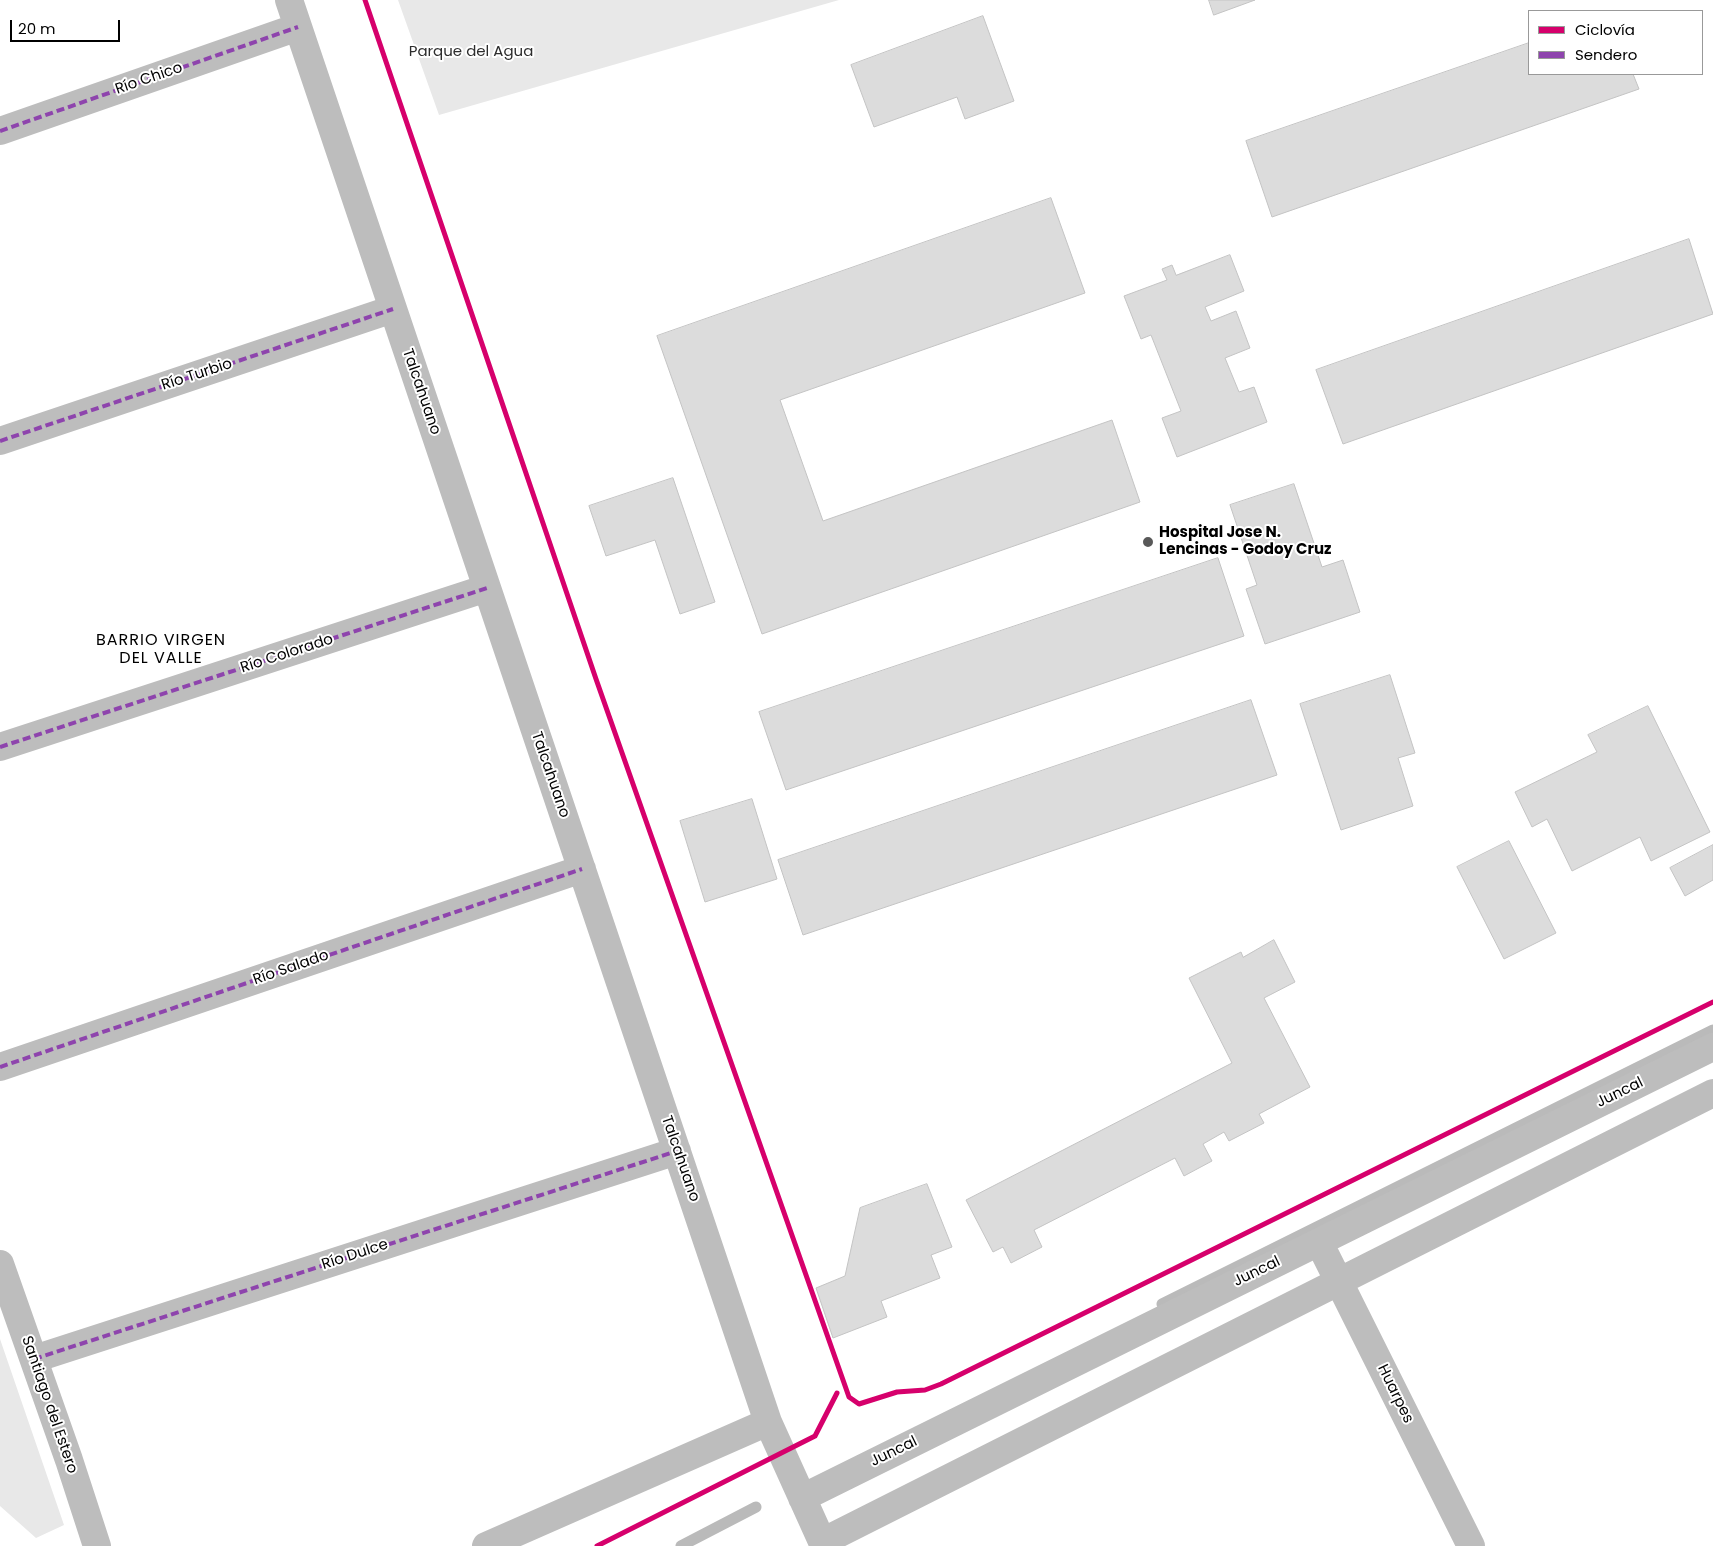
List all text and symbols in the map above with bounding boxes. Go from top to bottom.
scale bar [12,10,122,42]
legend [1528,10,1703,75]
text: 20 m [18,18,56,39]
text: Ciclovía [1575,19,1635,40]
park label: Parque del Agua [409,43,533,61]
text: Sendero [1575,44,1637,65]
street label: Río Chico [113,59,185,99]
street label: Talcahuano [398,347,444,437]
street label: Río Turbio [159,355,235,395]
place label: Hospital Jose N. Lencinas - Godoy Cruz [1159,524,1332,559]
marker: Hospital Jose N. Lencinas - Godoy Cruz [1141,535,1155,549]
district label: BARRIO VIRGEN DEL VALLE [94,631,228,669]
street label: Río Colorado [238,631,336,677]
street label: Talcahuano [527,730,573,820]
street label: Río Salado [251,947,331,989]
street label: Juncal [1594,1074,1646,1112]
street label: Talcahuano [657,1114,703,1204]
street label: Río Dulce [320,1236,390,1274]
street label: Juncal [1231,1253,1283,1291]
street label: Santiago del Estero [17,1334,81,1476]
street label: Huarpes [1373,1362,1417,1426]
street label: Juncal [868,1433,920,1471]

